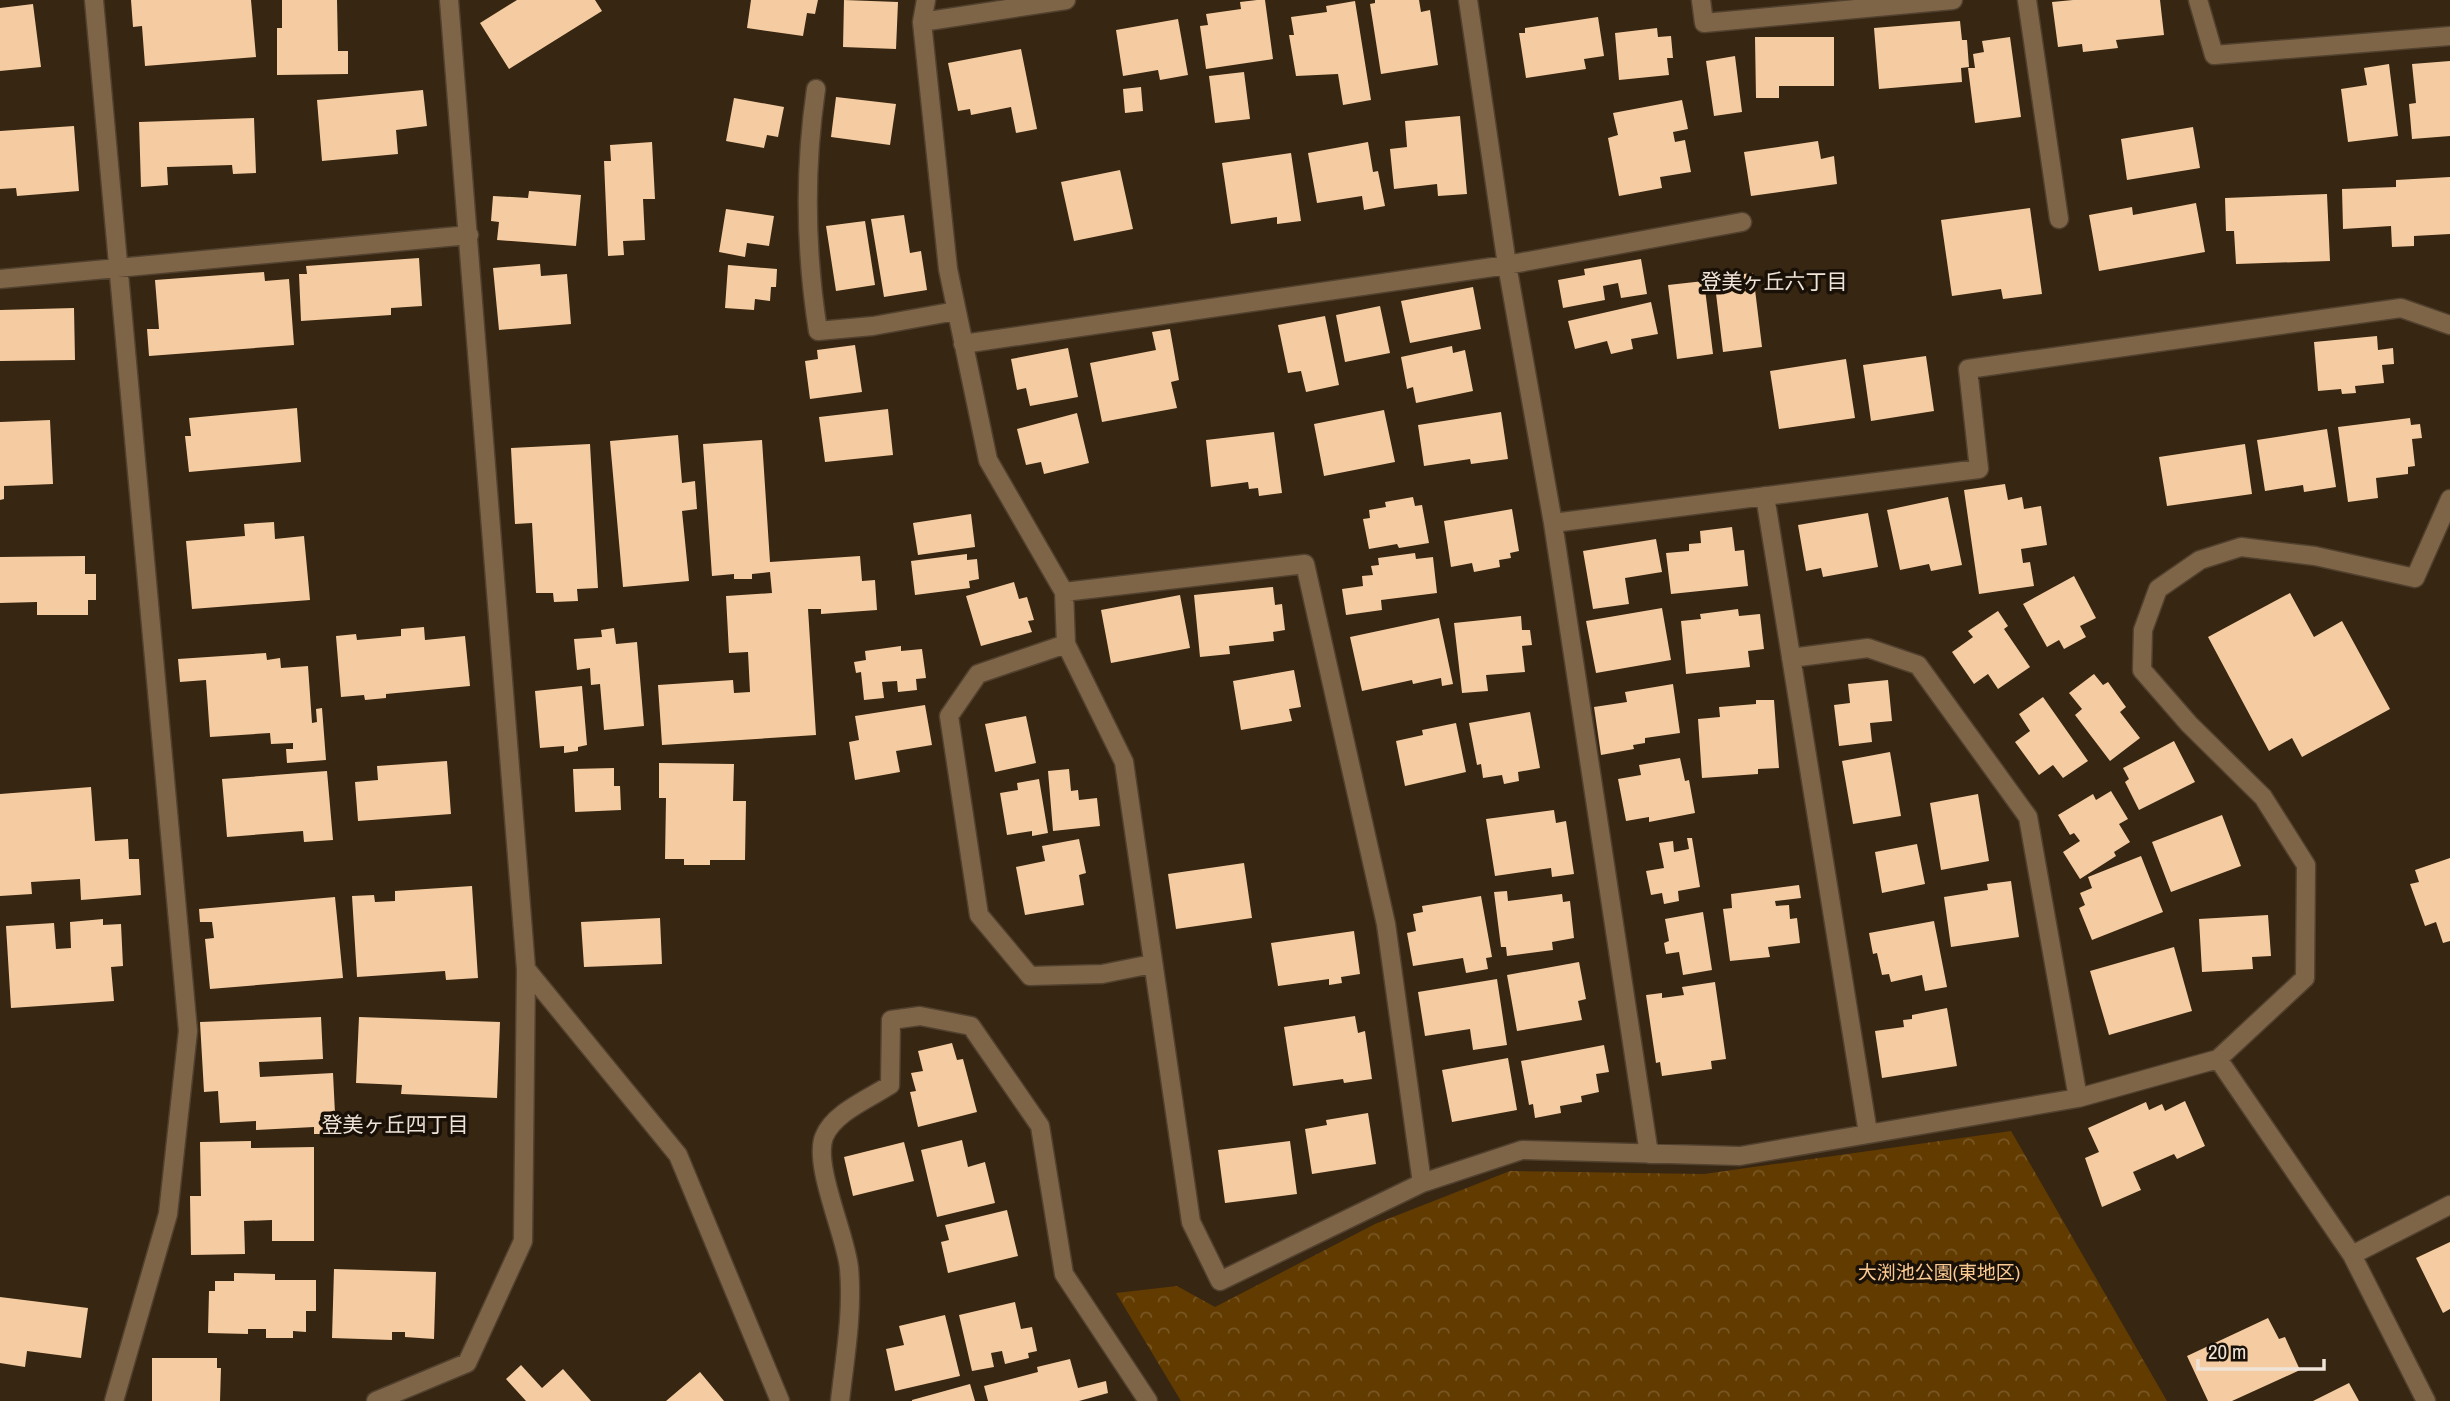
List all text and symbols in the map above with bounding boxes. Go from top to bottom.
district label: 登美ヶ丘六丁目 [1701,267,1848,296]
district label: 登美ヶ丘四丁目 [322,1110,469,1139]
park label: 大渕池公園(東地区) [1858,1259,2020,1285]
scale bar [2198,1328,2324,1372]
text: 20 m [2208,1337,2246,1366]

